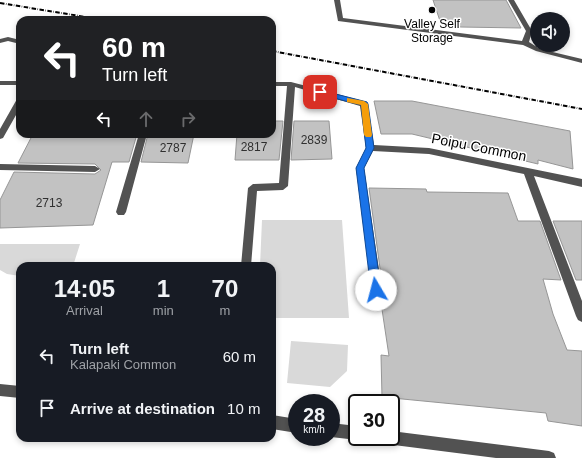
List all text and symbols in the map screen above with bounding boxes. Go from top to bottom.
marker: Valley Self Storage [427,5,437,15]
map controls [530,12,570,52]
button: sound [530,12,570,52]
place label: Valley Self Storage [404,17,461,45]
icon: left [36,32,88,84]
text: 60 m [102,32,166,63]
text: Turn left [102,65,167,85]
pin [303,75,337,109]
icon: arrive [309,81,331,103]
icon: left [93,108,115,130]
icon: ahead [135,108,157,130]
icon: right [177,108,199,130]
street label: Poipu Common [430,130,528,164]
house number: 2839 [301,133,328,147]
house number: 2817 [241,140,268,154]
house number: 2787 [160,141,187,155]
house number: 2713 [36,196,63,210]
position arrow [355,269,397,311]
text: 14:05 [54,275,115,302]
text: 1 [157,275,170,302]
text: 70 [212,275,238,302]
text: Arrival [66,303,103,318]
text: min [153,303,174,318]
text: m [219,303,230,318]
text: Turn left [70,340,129,357]
icon: left [36,345,58,367]
text: 60 m [223,348,256,365]
text: Kalapaki Common [70,357,176,372]
speed limit sign: 30 [348,394,400,446]
icon: arrive [36,397,58,419]
text: Arrive at destination [70,400,215,417]
text: 10 m [227,400,260,417]
text: 28 [303,404,325,426]
text: km/h [303,424,325,435]

